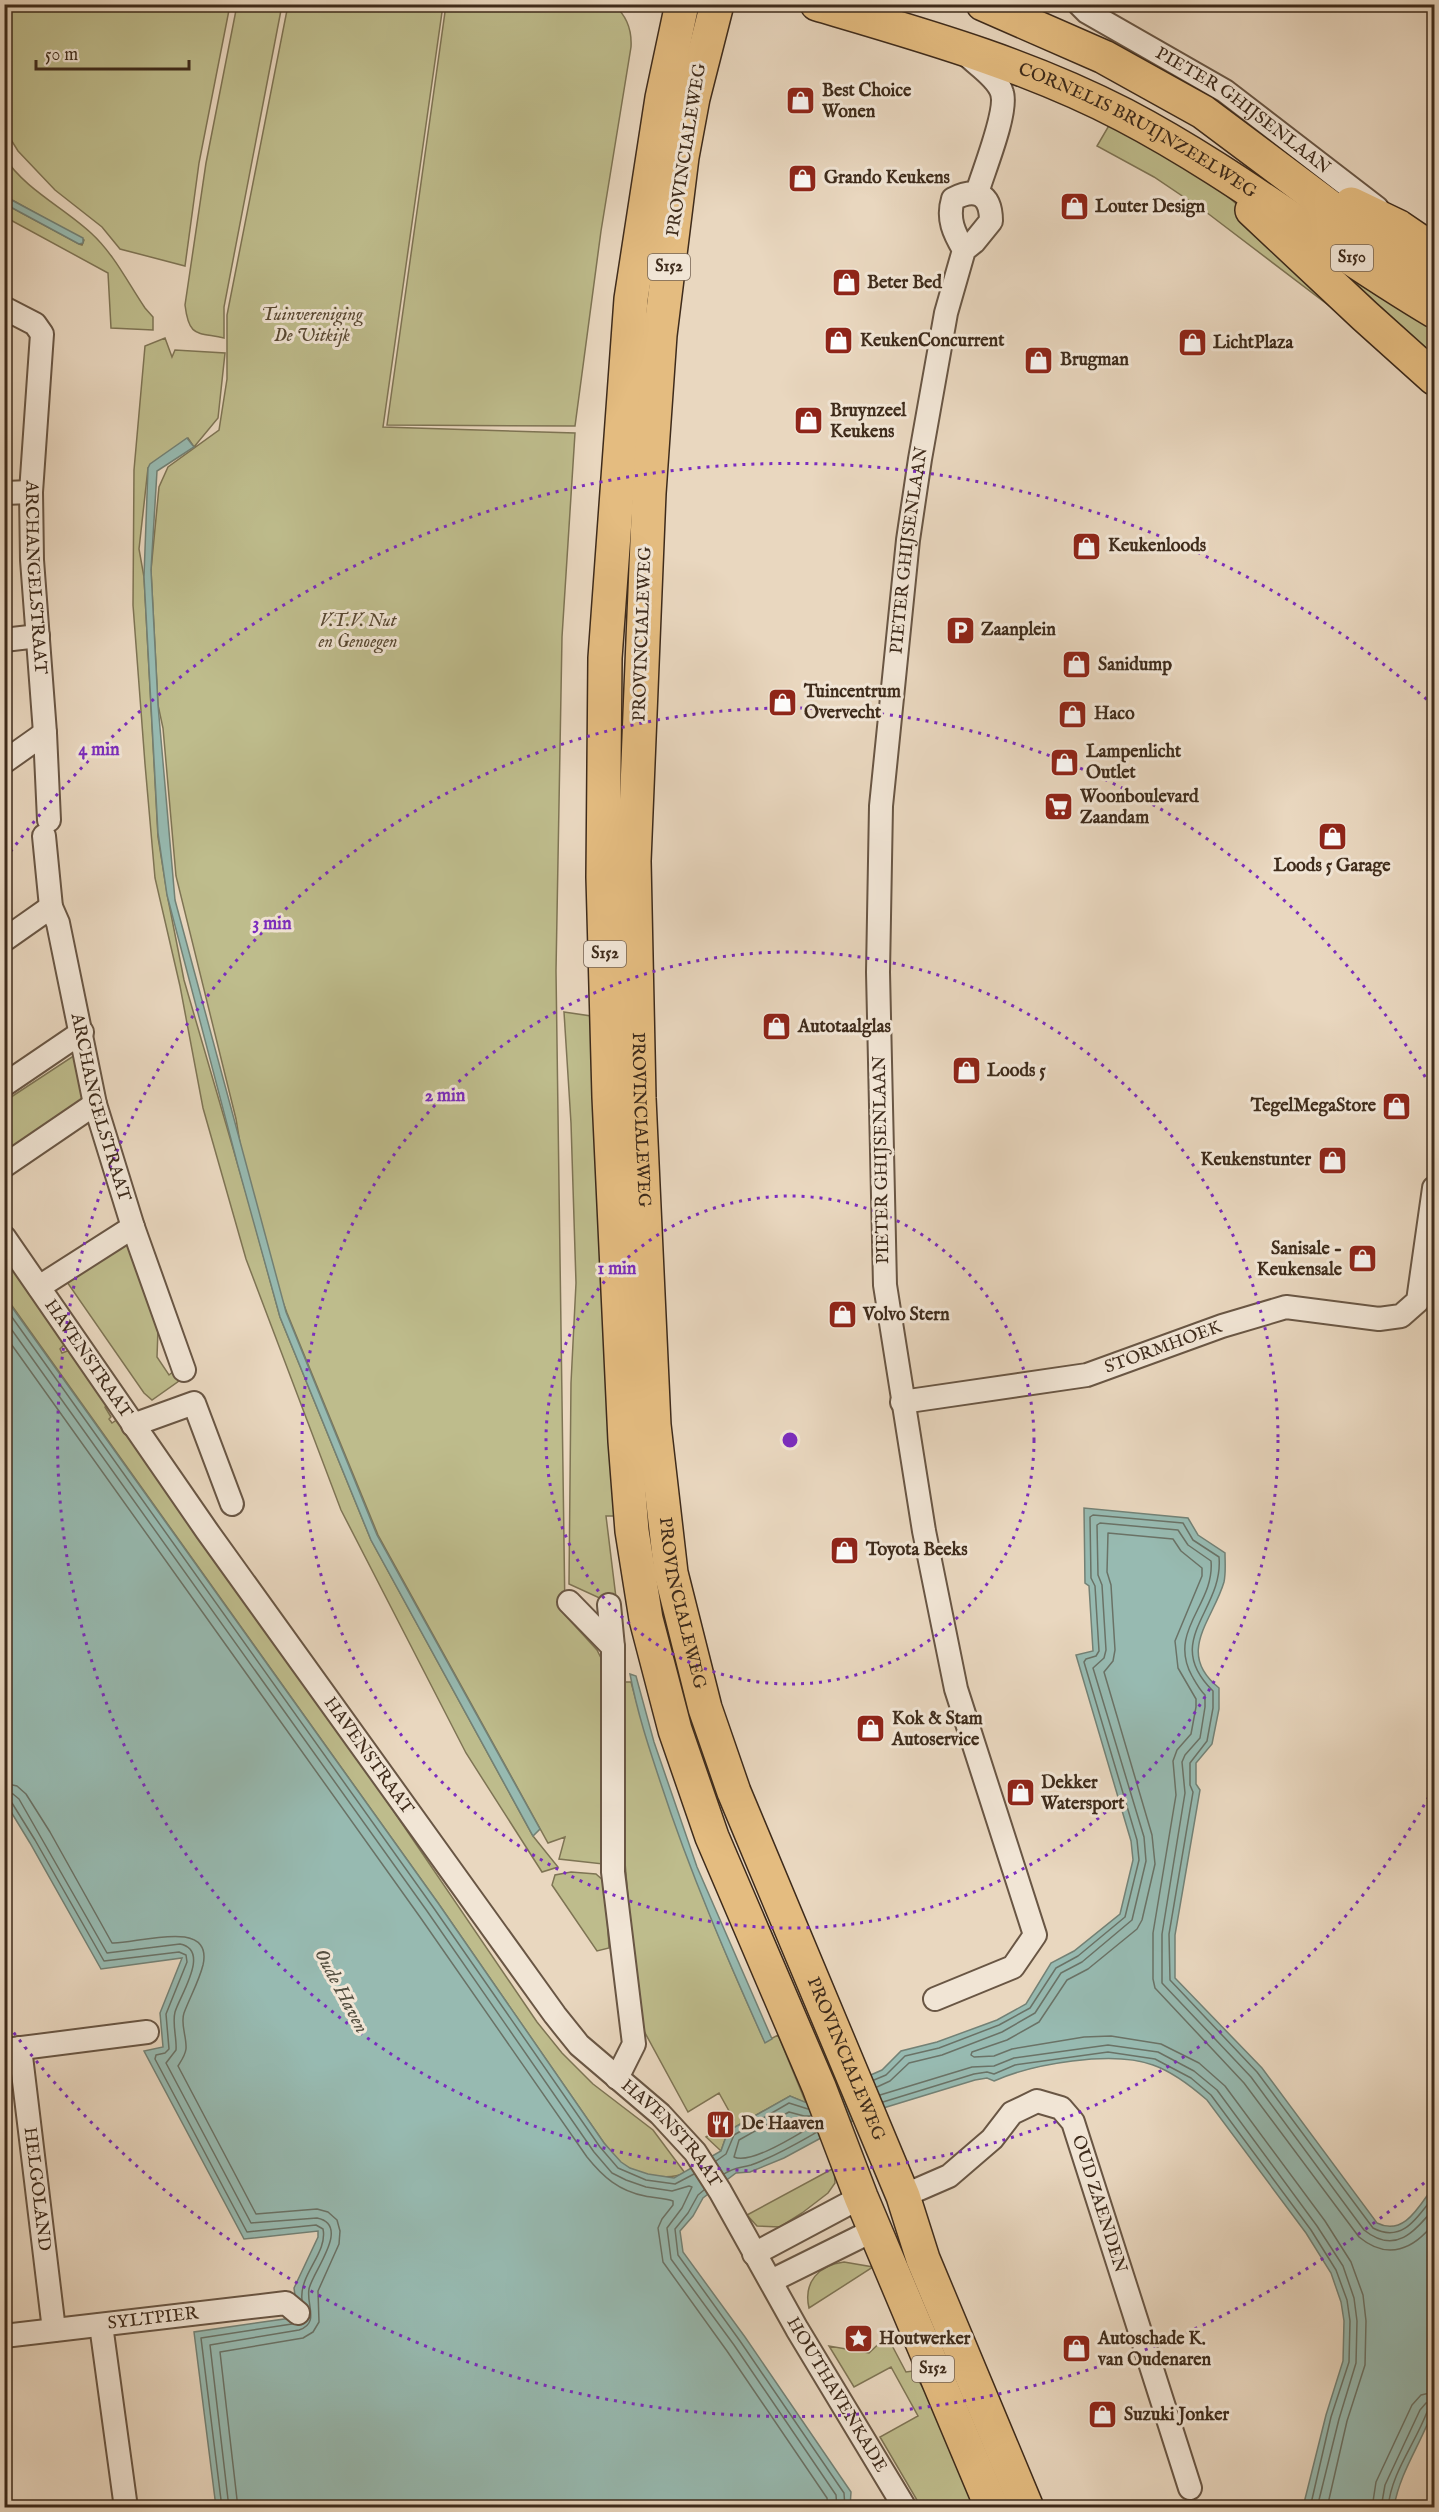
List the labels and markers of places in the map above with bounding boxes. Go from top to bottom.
place label: Best Choice Wonen [821,80,912,124]
shop icon: Best Choice Wonen [785,85,817,117]
shop icon: Grando Keukens [787,162,819,194]
place label: Grando Keukens [824,167,950,190]
shop icon: Louter Design [1058,191,1090,223]
place label: Louter Design [1095,196,1206,219]
shop icon: Beter Bed [830,267,862,299]
place label: Beter Bed [867,272,942,295]
shop icon: KeukenConcurrent [823,325,855,357]
shop icon: LichtPlaza [1176,327,1208,359]
place label: KeukenConcurrent [860,330,1005,353]
place label: LichtPlaza [1213,332,1294,355]
shop icon: Brugman [1023,344,1055,376]
place label: Brugman [1060,349,1129,372]
place label: Bruynzeel Keukens [830,400,907,444]
shop icon: Bruynzeel Keukens [793,405,825,437]
shop icon: Keukenloods [1071,530,1103,562]
place label: Keukenloods [1108,535,1207,558]
parking icon: Zaanplein [944,614,976,646]
place label: Zaanplein [981,619,1056,642]
shop icon: Sanidump [1061,649,1093,681]
place label: Sanidump [1098,654,1172,677]
place label: Tuincentrum Overvecht [803,681,901,725]
shop icon: Tuincentrum Overvecht [767,686,799,718]
shop icon: Haco [1057,698,1089,730]
place label: Haco [1094,703,1135,726]
place label: Lampenlicht Outlet [1086,741,1182,785]
shop icon: Lampenlicht Outlet [1049,746,1081,778]
place label: Woonboulevard Zaandam [1079,786,1199,830]
supermarket icon: Woonboulevard Zaandam [1043,791,1075,823]
shop icon: Loods 5 Garage [1316,821,1348,853]
place label: Loods 5 Garage [1273,855,1391,878]
shop icon: Autotaalglas [761,1011,793,1043]
place label: Autotaalglas [797,1016,891,1039]
shop icon: Loods 5 [950,1055,982,1087]
place label: Loods 5 [987,1060,1046,1083]
shop icon: TegelMegaStore [1381,1090,1413,1122]
place label: TegelMegaStore [1250,1095,1377,1118]
shop icon: Keukenstunter [1316,1144,1348,1176]
place label: Keukenstunter [1201,1149,1311,1172]
place label: Sanisale - Keukensale [1257,1238,1343,1282]
shop icon: Sanisale - Keukensale [1347,1243,1379,1275]
shop icon: Volvo Stern [826,1299,858,1331]
place label: Volvo Stern [862,1304,950,1327]
centre of rings [780,1430,800,1450]
shop icon: Toyota Beeks [829,1534,861,1566]
place label: Toyota Beeks [865,1539,968,1562]
place label: Kok & Stam Autoservice [891,1708,983,1752]
shop icon: Kok & Stam Autoservice [855,1713,887,1745]
place label: Dekker Watersport [1040,1772,1125,1816]
shop icon: Dekker Watersport [1004,1777,1036,1809]
restaurant icon: De Haaven [704,2108,736,2140]
place label: De Haaven [741,2113,825,2136]
place icon: Houtwerker [842,2323,874,2355]
place label: Houtwerker [879,2328,971,2351]
place label: Autoschade K. van Oudenaren [1097,2328,1212,2372]
shop icon: Autoschade K. van Oudenaren [1061,2333,1093,2365]
shop icon: Suzuki Jonker [1087,2399,1119,2431]
place label: Suzuki Jonker [1124,2404,1229,2427]

